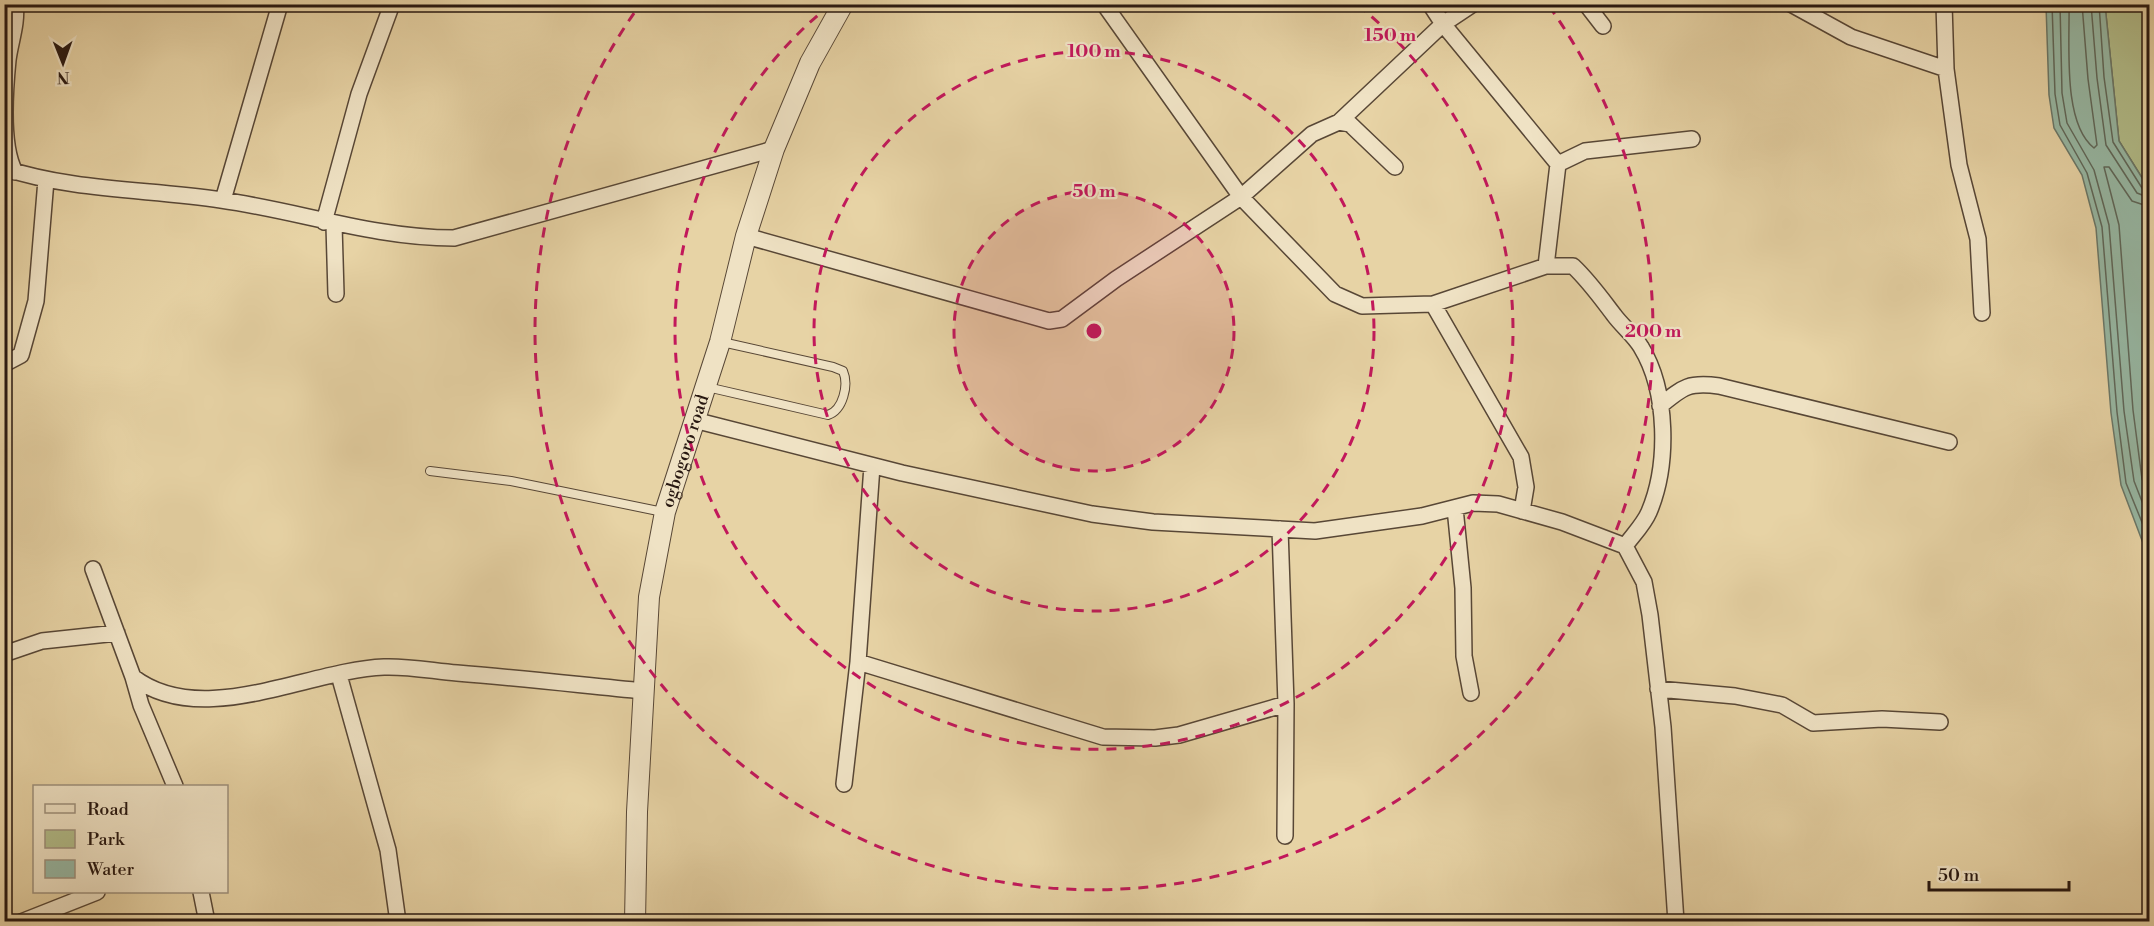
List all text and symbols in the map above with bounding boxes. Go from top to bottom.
text: 150 m [1364,24,1417,47]
north arrow [33,33,93,93]
text: 100 m [1067,40,1121,63]
text: N [56,67,70,87]
text: 50 m [1072,180,1116,203]
text: 200 m [1625,320,1682,343]
centre of rings [1084,321,1104,341]
street label: ogbogoro road [656,391,714,511]
legend [33,785,228,893]
text: Road [87,798,130,821]
text: Park [87,828,126,851]
scale bar [1929,854,2068,892]
text: Water [86,858,135,881]
text: 50 m [1938,864,1980,887]

